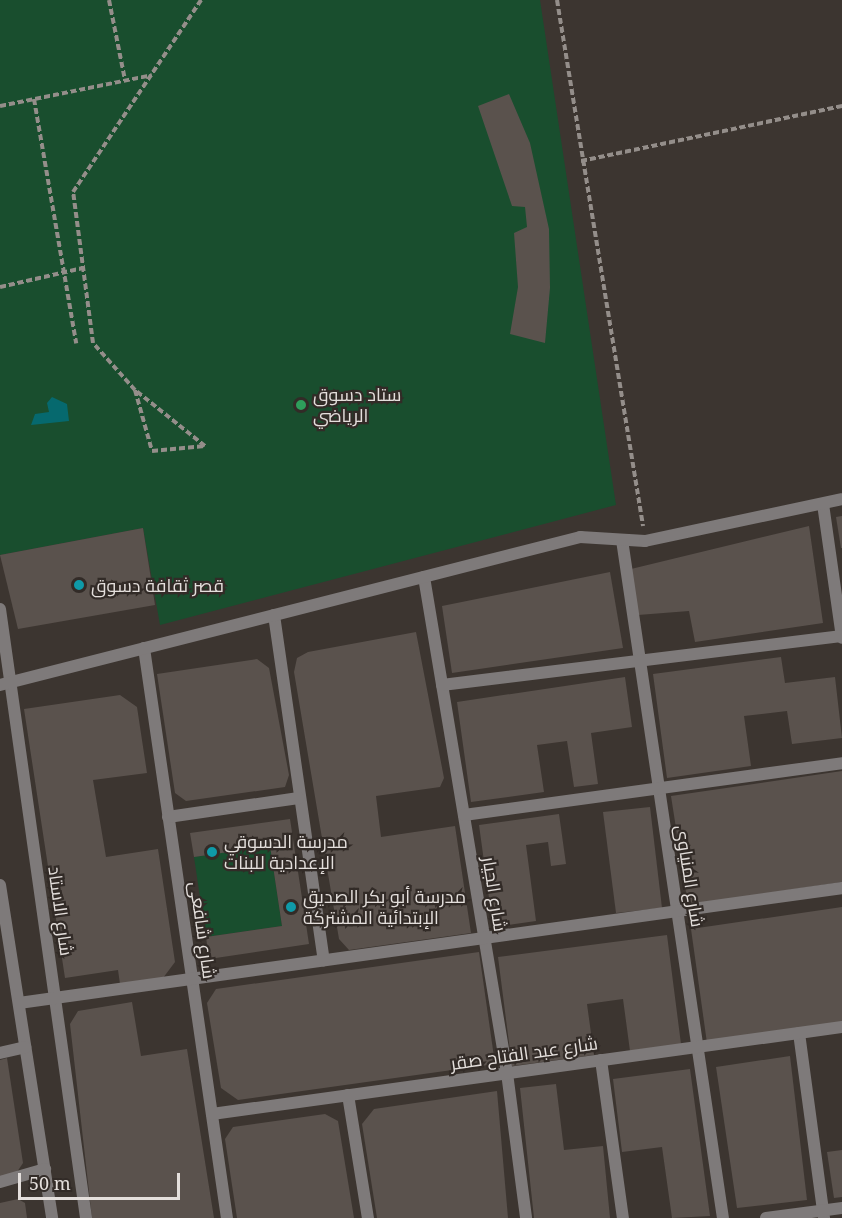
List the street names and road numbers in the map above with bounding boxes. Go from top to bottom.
street label: شارع المنياوى [671,823,709,929]
street label: شارع الجيار [478,855,512,933]
street label: شارع الاستاد [44,865,78,957]
street label: شارع شافعى [185,880,221,980]
street label: شارع عبد الفتاح صقر [449,1032,599,1074]

